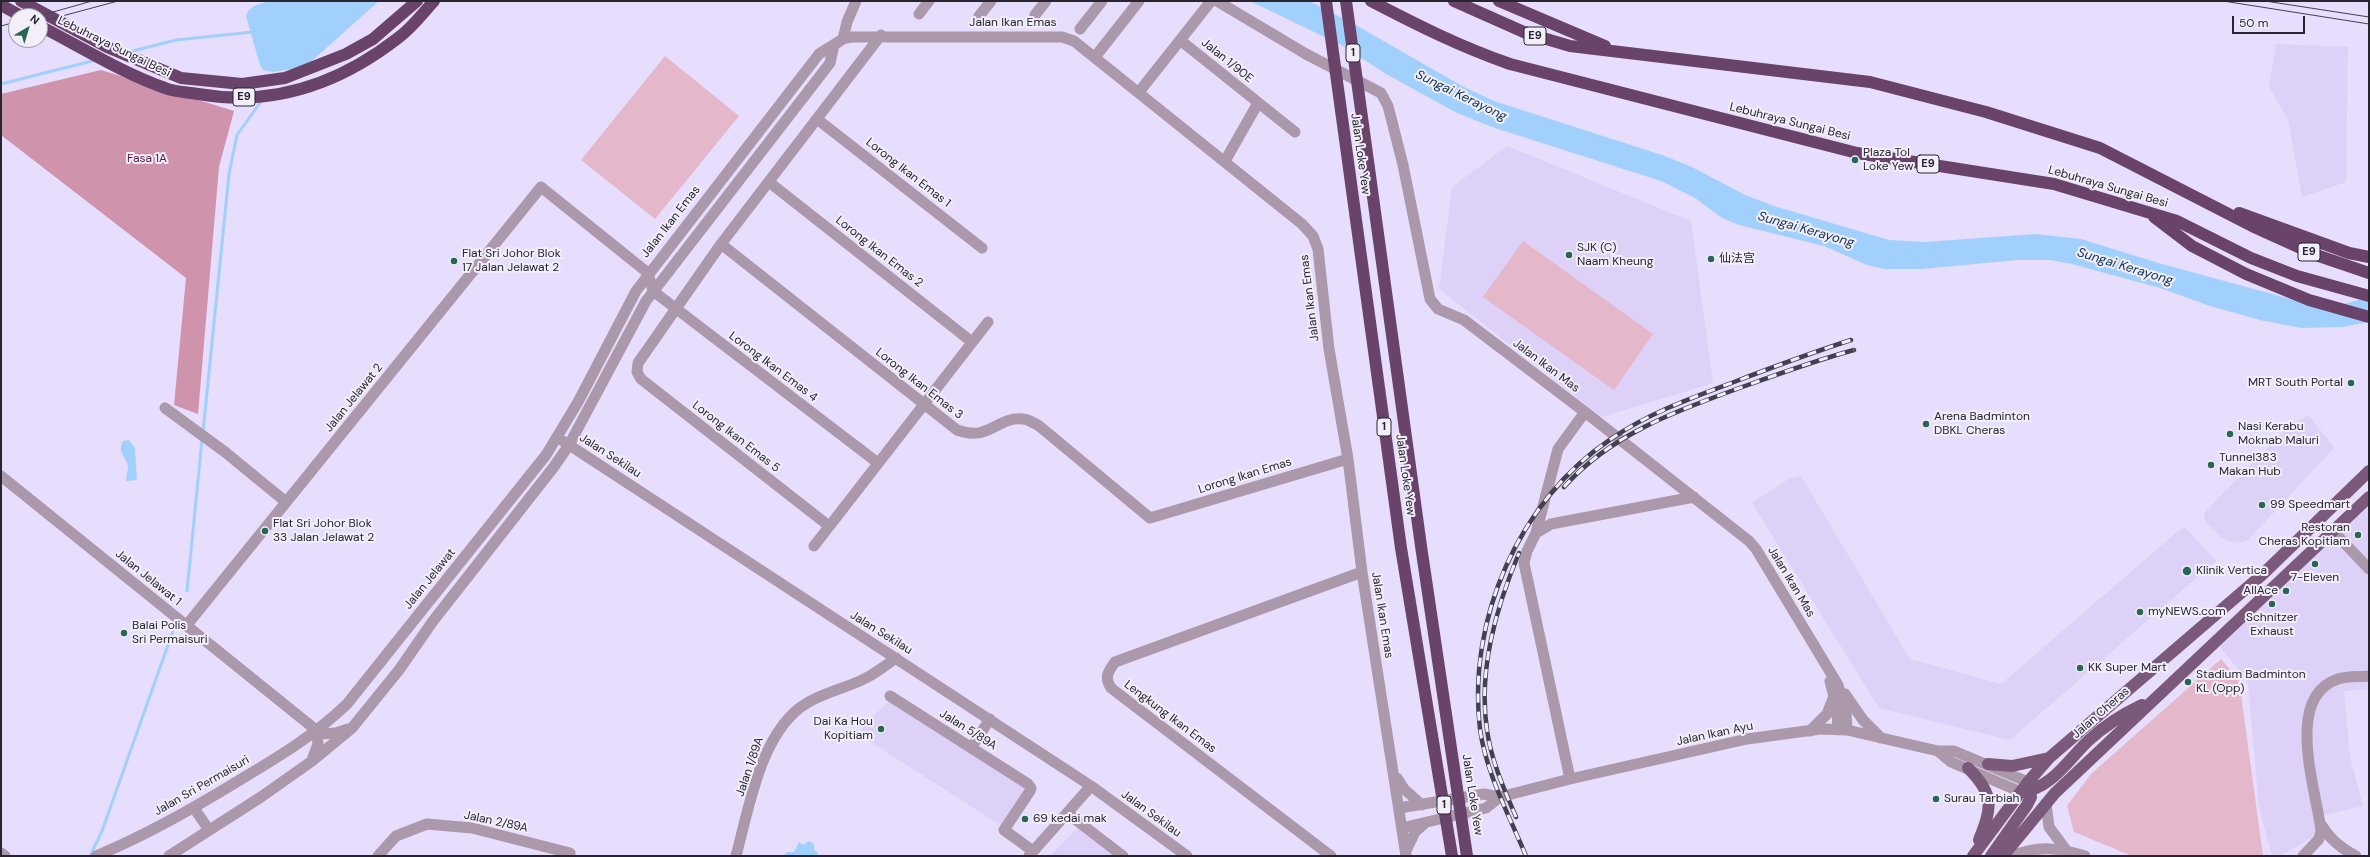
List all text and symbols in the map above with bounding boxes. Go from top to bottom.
north arrow [8,8,48,48]
scale bar [2234,8,2307,34]
text: N [27,11,42,27]
street label: Lebuhraya Sungai Besi [55,13,173,81]
text: 50 m [2239,15,2268,31]
street label: Jalan Ikan Emas [969,16,1057,30]
road number: E9 [1524,27,1546,45]
street label: Jalan 1/90E [1198,36,1256,86]
road number: 1 [1346,44,1360,62]
water label: Sungai Kerayong [1413,67,1509,125]
road number: E9 [233,88,255,106]
street label: Lebuhraya Sungai Besi [1728,100,1852,144]
street label: Jalan Loke Yew [1347,112,1373,196]
street label: Lorong Ikan Emas 1 [863,135,953,211]
place label: Plaza Tol Loke Yew [1863,146,1913,174]
park label: Fasa 1A [127,152,167,166]
marker: Plaza Tol Loke Yew [1850,155,1860,165]
road number: E9 [1917,155,1939,173]
street label: Lebuhraya Sungai Besi [2046,163,2170,211]
street label: Jalan Ikan Emas [638,183,704,261]
water label: Sungai Kerayong [1756,209,1856,251]
street label: Lorong Ikan Emas 2 [832,213,926,291]
place label: SJK (C) Naam Kheung [1577,241,1653,269]
road number: E9 [2298,243,2320,261]
water label: Sungai Kerayong [2075,245,2175,289]
place label: Flat Sri Johor Blok 17 Jalan Jelawat 2 [462,247,561,275]
marker: SJK (C) Naam Kheung [1564,250,1574,260]
place label: 仙法宫 [1719,252,1755,266]
street label: Jalan Ikan Emas [1298,254,1322,342]
marker: 仙法宫 [1706,254,1716,264]
marker: Flat Sri Johor Blok 17 Jalan Jelawat 2 [449,256,459,266]
street label: Lorong Ikan Emas 4 [726,329,820,405]
street label: Jalan Ikan Mas [1510,336,1582,396]
street label: Lorong Ikan Emas 3 [872,345,966,423]
street label: Jalan Jelawat 2 [322,361,386,435]
place label: MRT South Portal [2248,376,2343,390]
marker: MRT South Portal [2346,378,2356,388]
street label: Lorong Ikan Emas 5 [689,398,783,476]
place label: Arena Badminton DBKL Cheras [1934,410,2030,438]
road number: 1 [1377,418,1391,436]
marker: Arena Badminton DBKL Cheras [1921,419,1931,429]
place label: Nasi Kerabu Moknab Maluri [2238,420,2319,448]
marker: Nasi Kerabu Moknab Maluri [2225,429,2235,439]
street label: Jalan Sekilau [576,431,644,481]
street label: Jalan Loke Yew [1392,433,1418,517]
place label: Tunnel383 Makan Hub [2219,451,2281,479]
street label: Lorong Ikan Emas [1197,455,1293,497]
marker: Tunnel383 Makan Hub [2206,460,2216,470]
place label: 99 Speedmart [2270,498,2350,512]
marker: 99 Speedmart [2257,500,2267,510]
place label: Flat Sri Johor Blok 33 Jalan Jelawat 2 [273,517,374,545]
place label: Restoran Cheras Kopitiam [2259,521,2350,549]
marker: Flat Sri Johor Blok 33 Jalan Jelawat 2 [260,526,270,536]
marker: Restoran Cheras Kopitiam [2353,530,2363,540]
street label: Jalan Ikan Mas [1764,544,1818,620]
street label: Jalan Jelawat [401,546,459,612]
street label: Jalan Jelawat 1 [112,547,184,609]
marker: 7-Eleven [2310,559,2320,569]
place label: Klinik Vertica [2196,564,2267,578]
marker: Klinik Vertica [2181,565,2193,577]
street label: Jalan Ikan Emas [1368,571,1396,659]
place label: 7-Eleven [2291,571,2339,585]
place label: AllAce [2243,584,2278,598]
marker: AllAce [2281,586,2291,596]
marker: Schnitzer Exhaust [2267,599,2277,609]
place label: myNEWS.com [2148,605,2226,619]
marker: myNEWS.com [2135,607,2145,617]
street label: Jalan Sekilau [847,608,915,658]
place label: Schnitzer Exhaust [2246,611,2298,639]
place label: Balai Polis Sri Permaisuri [132,619,208,647]
marker: Balai Polis Sri Permaisuri [119,628,129,638]
place label: KK Super Mart [2088,661,2167,675]
marker: KK Super Mart [2075,663,2085,673]
place label: Stadium Badminton KL (Opp) [2196,668,2306,696]
marker: Stadium Badminton KL (Opp) [2183,677,2193,687]
street label: Lengkung Ikan Emas [1121,678,1219,756]
street label: Jalan Cheras [2069,684,2133,742]
street label: Jalan 5/89A [937,707,999,753]
place label: Dai Ka Hou Kopitiam [814,715,873,743]
street label: Jalan Ikan Ayu [1675,719,1755,749]
marker: Dai Ka Hou Kopitiam [876,724,886,734]
street label: Jalan 1/89A [733,735,767,799]
street label: Jalan Sri Permaisuri [152,753,252,819]
street label: Jalan Loke Yew [1458,753,1486,837]
street label: Jalan Sekilau [1118,787,1184,841]
place label: Surau Tarbiah [1944,792,2020,806]
marker: Surau Tarbiah [1931,794,1941,804]
road number: 1 [1437,796,1451,814]
street label: Jalan 2/89A [463,808,529,836]
place label: 69 kedai mak [1033,812,1107,826]
marker: 69 kedai mak [1020,814,1030,824]

